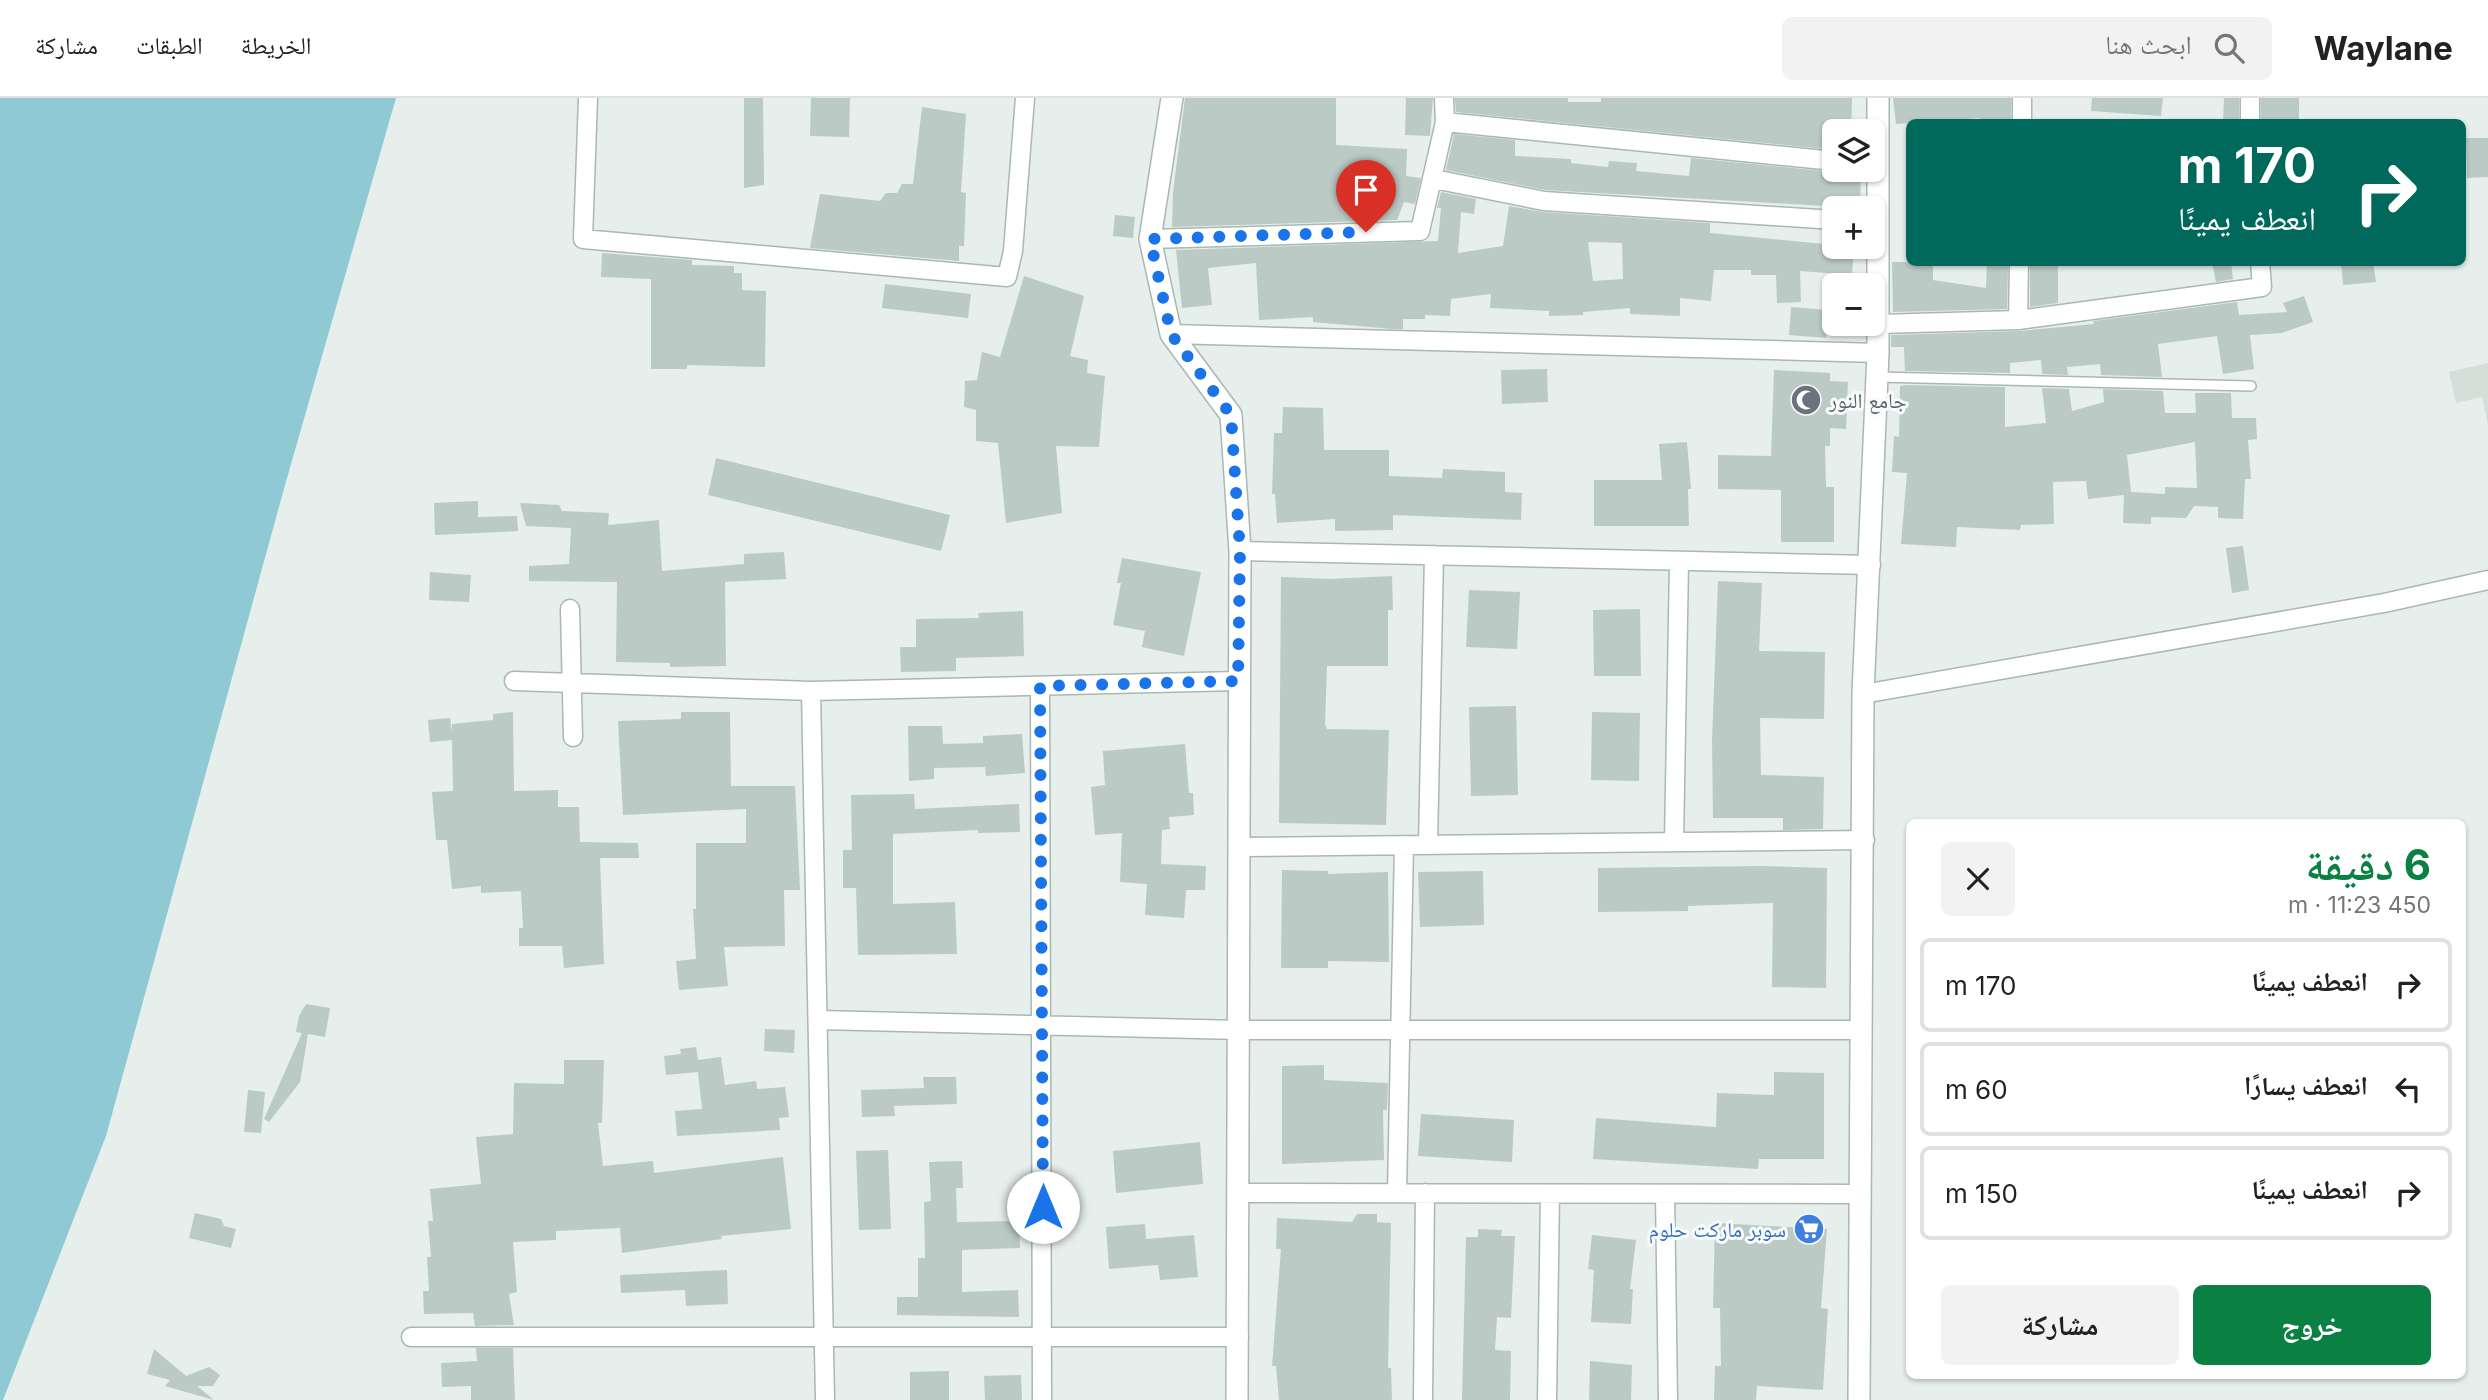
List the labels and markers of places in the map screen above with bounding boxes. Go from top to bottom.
pin [1336,160,1396,232]
mosque icon: جامع النور [1789,383,1823,417]
place label: جامع النور [1828,388,1907,414]
supermarket icon: سوبر ماركت حلوم [1792,1212,1826,1246]
place label: سوبر ماركت حلوم [1649,1217,1786,1244]

